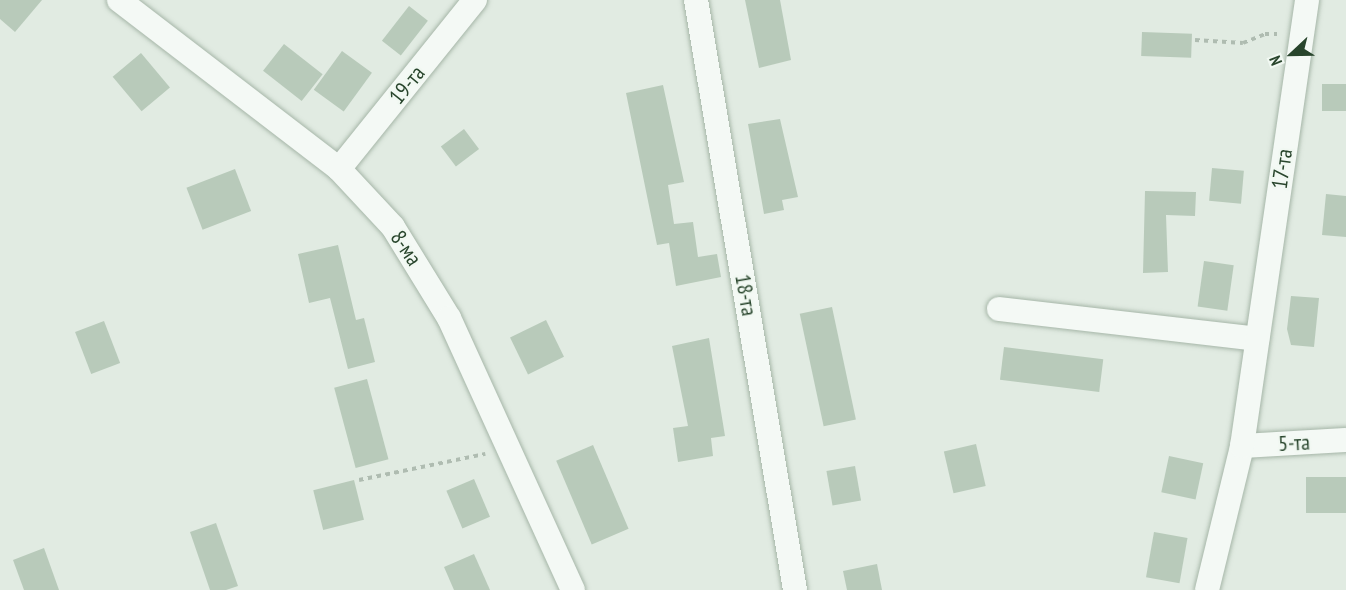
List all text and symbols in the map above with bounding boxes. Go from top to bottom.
north arrow [1262,24,1322,84]
text: N [1264,53,1286,69]
street label: 19-та [384,60,430,110]
street label: 17-та [1266,147,1298,191]
street label: 8-ма [385,225,427,271]
street label: 18-та [729,272,763,318]
street label: 5-та [1277,429,1311,457]

